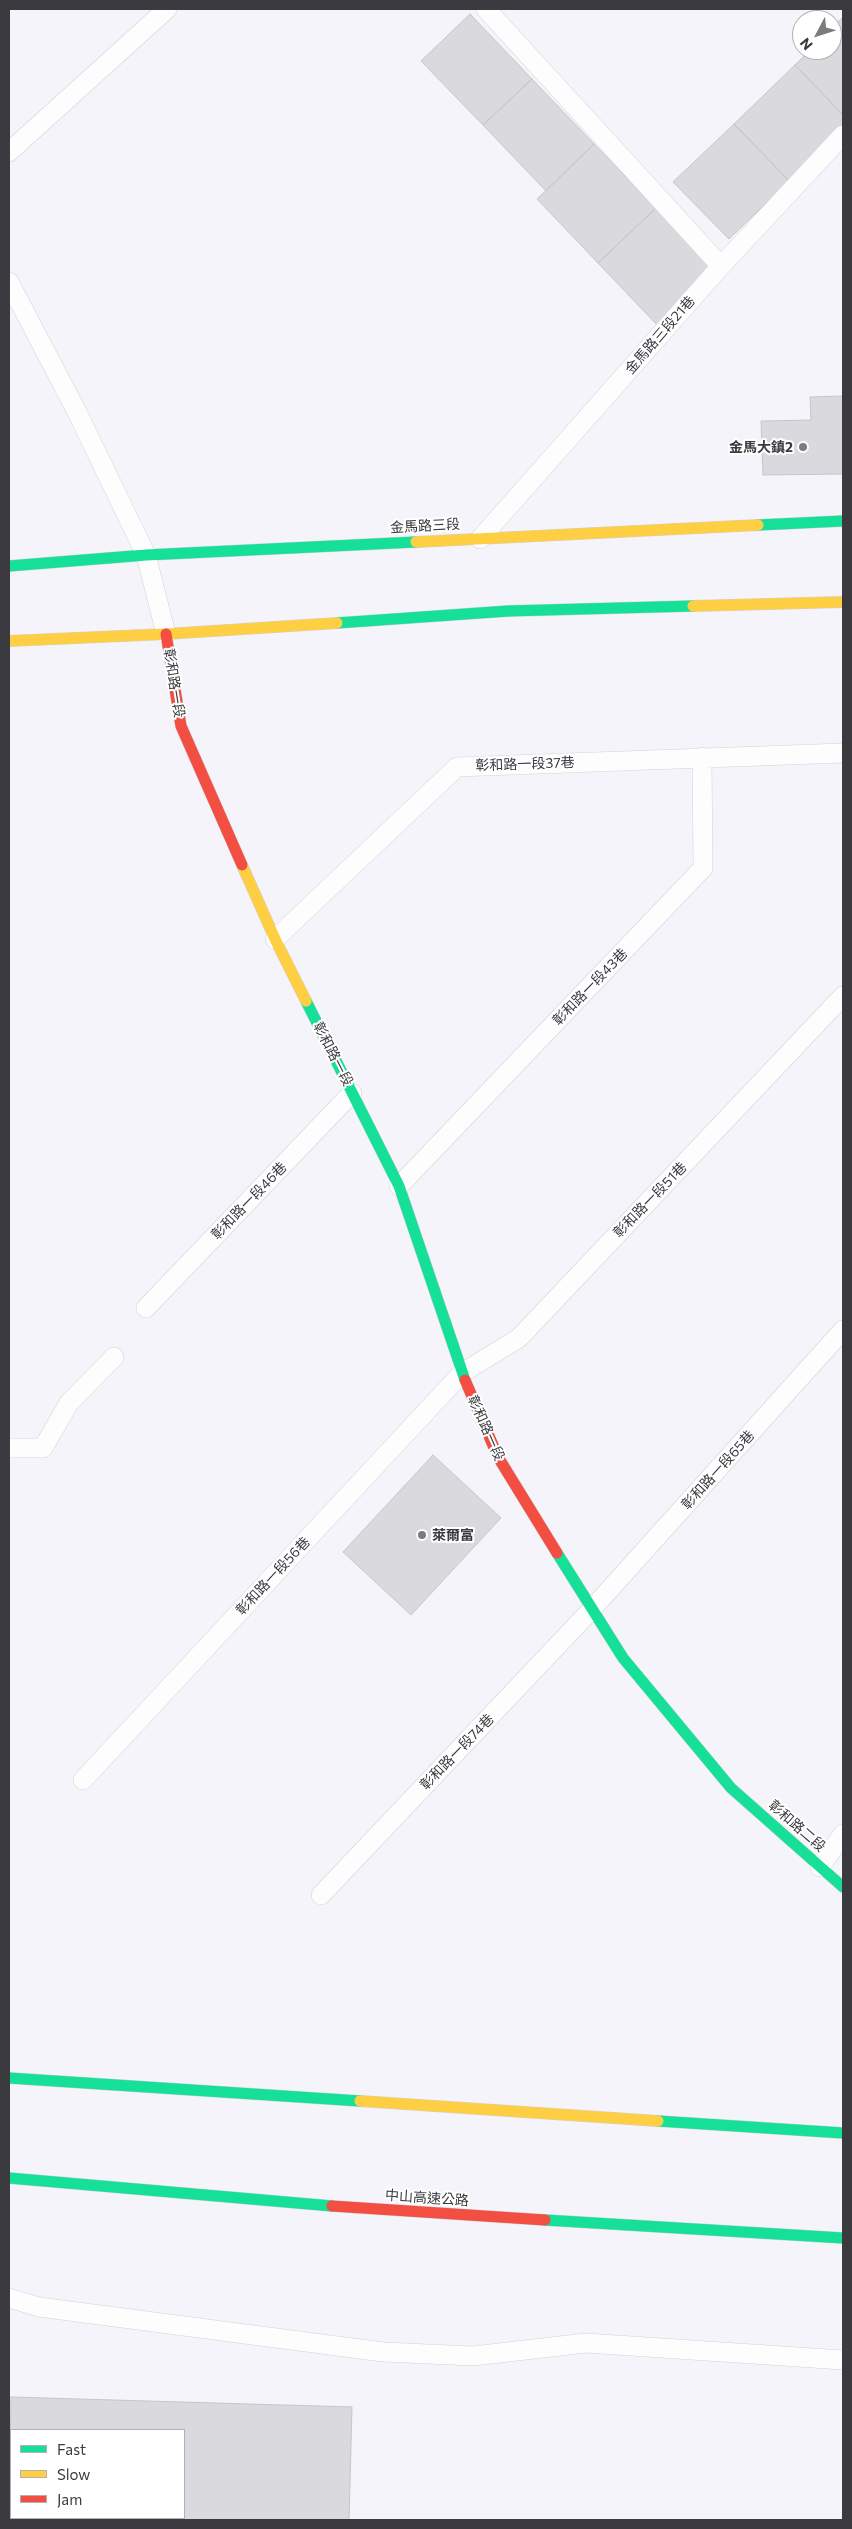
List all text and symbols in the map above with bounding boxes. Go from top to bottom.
north arrow [792,10,842,60]
text: N [796,35,816,54]
street label: 金馬路三段21巷 [622,293,698,377]
place label: 金馬大鎮2 [729,439,793,455]
marker: 金馬大鎮2 [797,441,809,453]
street label: 金馬路三段 [390,516,460,536]
street label: 彰和路一段 [160,647,188,719]
street label: 彰和路一段37巷 [475,754,575,774]
street label: 彰和路一段43巷 [549,945,631,1029]
street label: 彰和路一段 [310,1019,356,1089]
street label: 彰和路一段46巷 [208,1159,290,1243]
street label: 彰和路一段51巷 [610,1159,690,1241]
street label: 彰和路一段 [464,1393,508,1463]
street label: 彰和路一段65巷 [678,1427,758,1513]
place label: 萊爾富 [432,1527,474,1543]
marker: 萊爾富 [416,1529,428,1541]
street label: 彰和路一段56巷 [233,1534,313,1618]
street label: 彰和路一段74巷 [417,1711,497,1793]
street label: 彰和路二段 [765,1797,829,1855]
street label: 中山高速公路 [385,2187,469,2209]
legend [10,2429,185,2519]
text: Fast [57,2440,86,2458]
text: Slow [57,2465,90,2483]
text: Jam [57,2490,82,2508]

